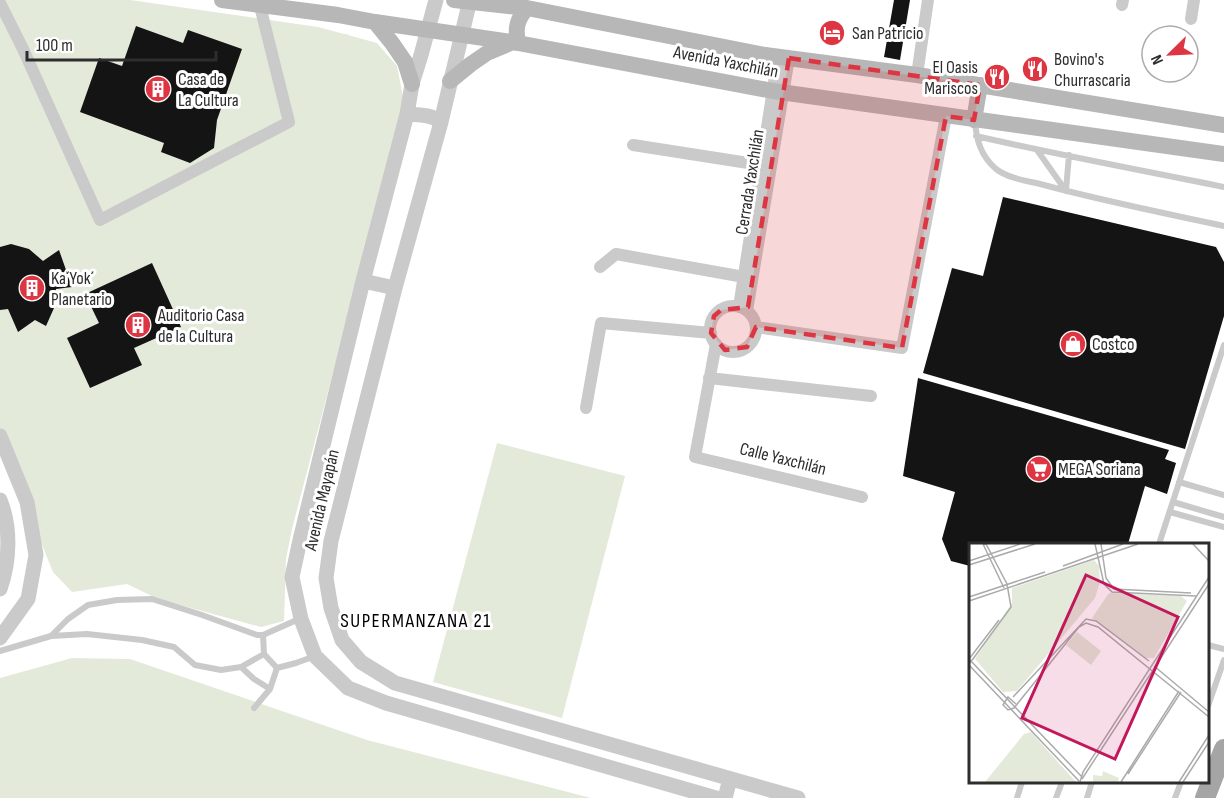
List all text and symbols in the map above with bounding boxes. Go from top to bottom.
hotel icon: San Patricio [817,18,847,48]
place label: San Patricio [852,23,924,44]
scale bar [27,24,216,62]
north arrow [1140,24,1200,84]
text: 100 m [36,35,73,56]
street label: Avenida Yaxchilán [671,41,780,82]
place label: Bovino's Churrascaria [1054,49,1131,91]
text: N [1147,52,1168,67]
restaurant icon: Bovino's Churrascaria [1020,54,1050,84]
place label: El Oasis Mariscos [924,57,978,99]
restaurant icon: El Oasis Mariscos [982,62,1012,92]
place label: Casa de La Cultura [178,69,239,111]
building icon: Casa de La Cultura [143,74,173,104]
street label: Cerrada Yaxchilán [731,128,769,236]
place label: Ka´Yok´ Planetario [51,268,112,310]
building icon: Ka´Yok´ Planetario [17,273,47,303]
place label: Auditorio Casa de la Cultura [157,305,244,347]
building icon: Auditorio Casa de la Cultura [123,310,153,340]
shop icon: Costco [1058,329,1088,359]
place label: Costco [1092,334,1134,355]
street label: Calle Yaxchilán [738,438,828,480]
street label: Avenida Mayapán [300,447,344,554]
supermarket icon: MEGA Soriana [1024,454,1054,484]
place label: MEGA Soriana [1058,459,1141,480]
inset map [969,543,1209,783]
district label: SUPERMANZANA 21 [340,609,492,633]

